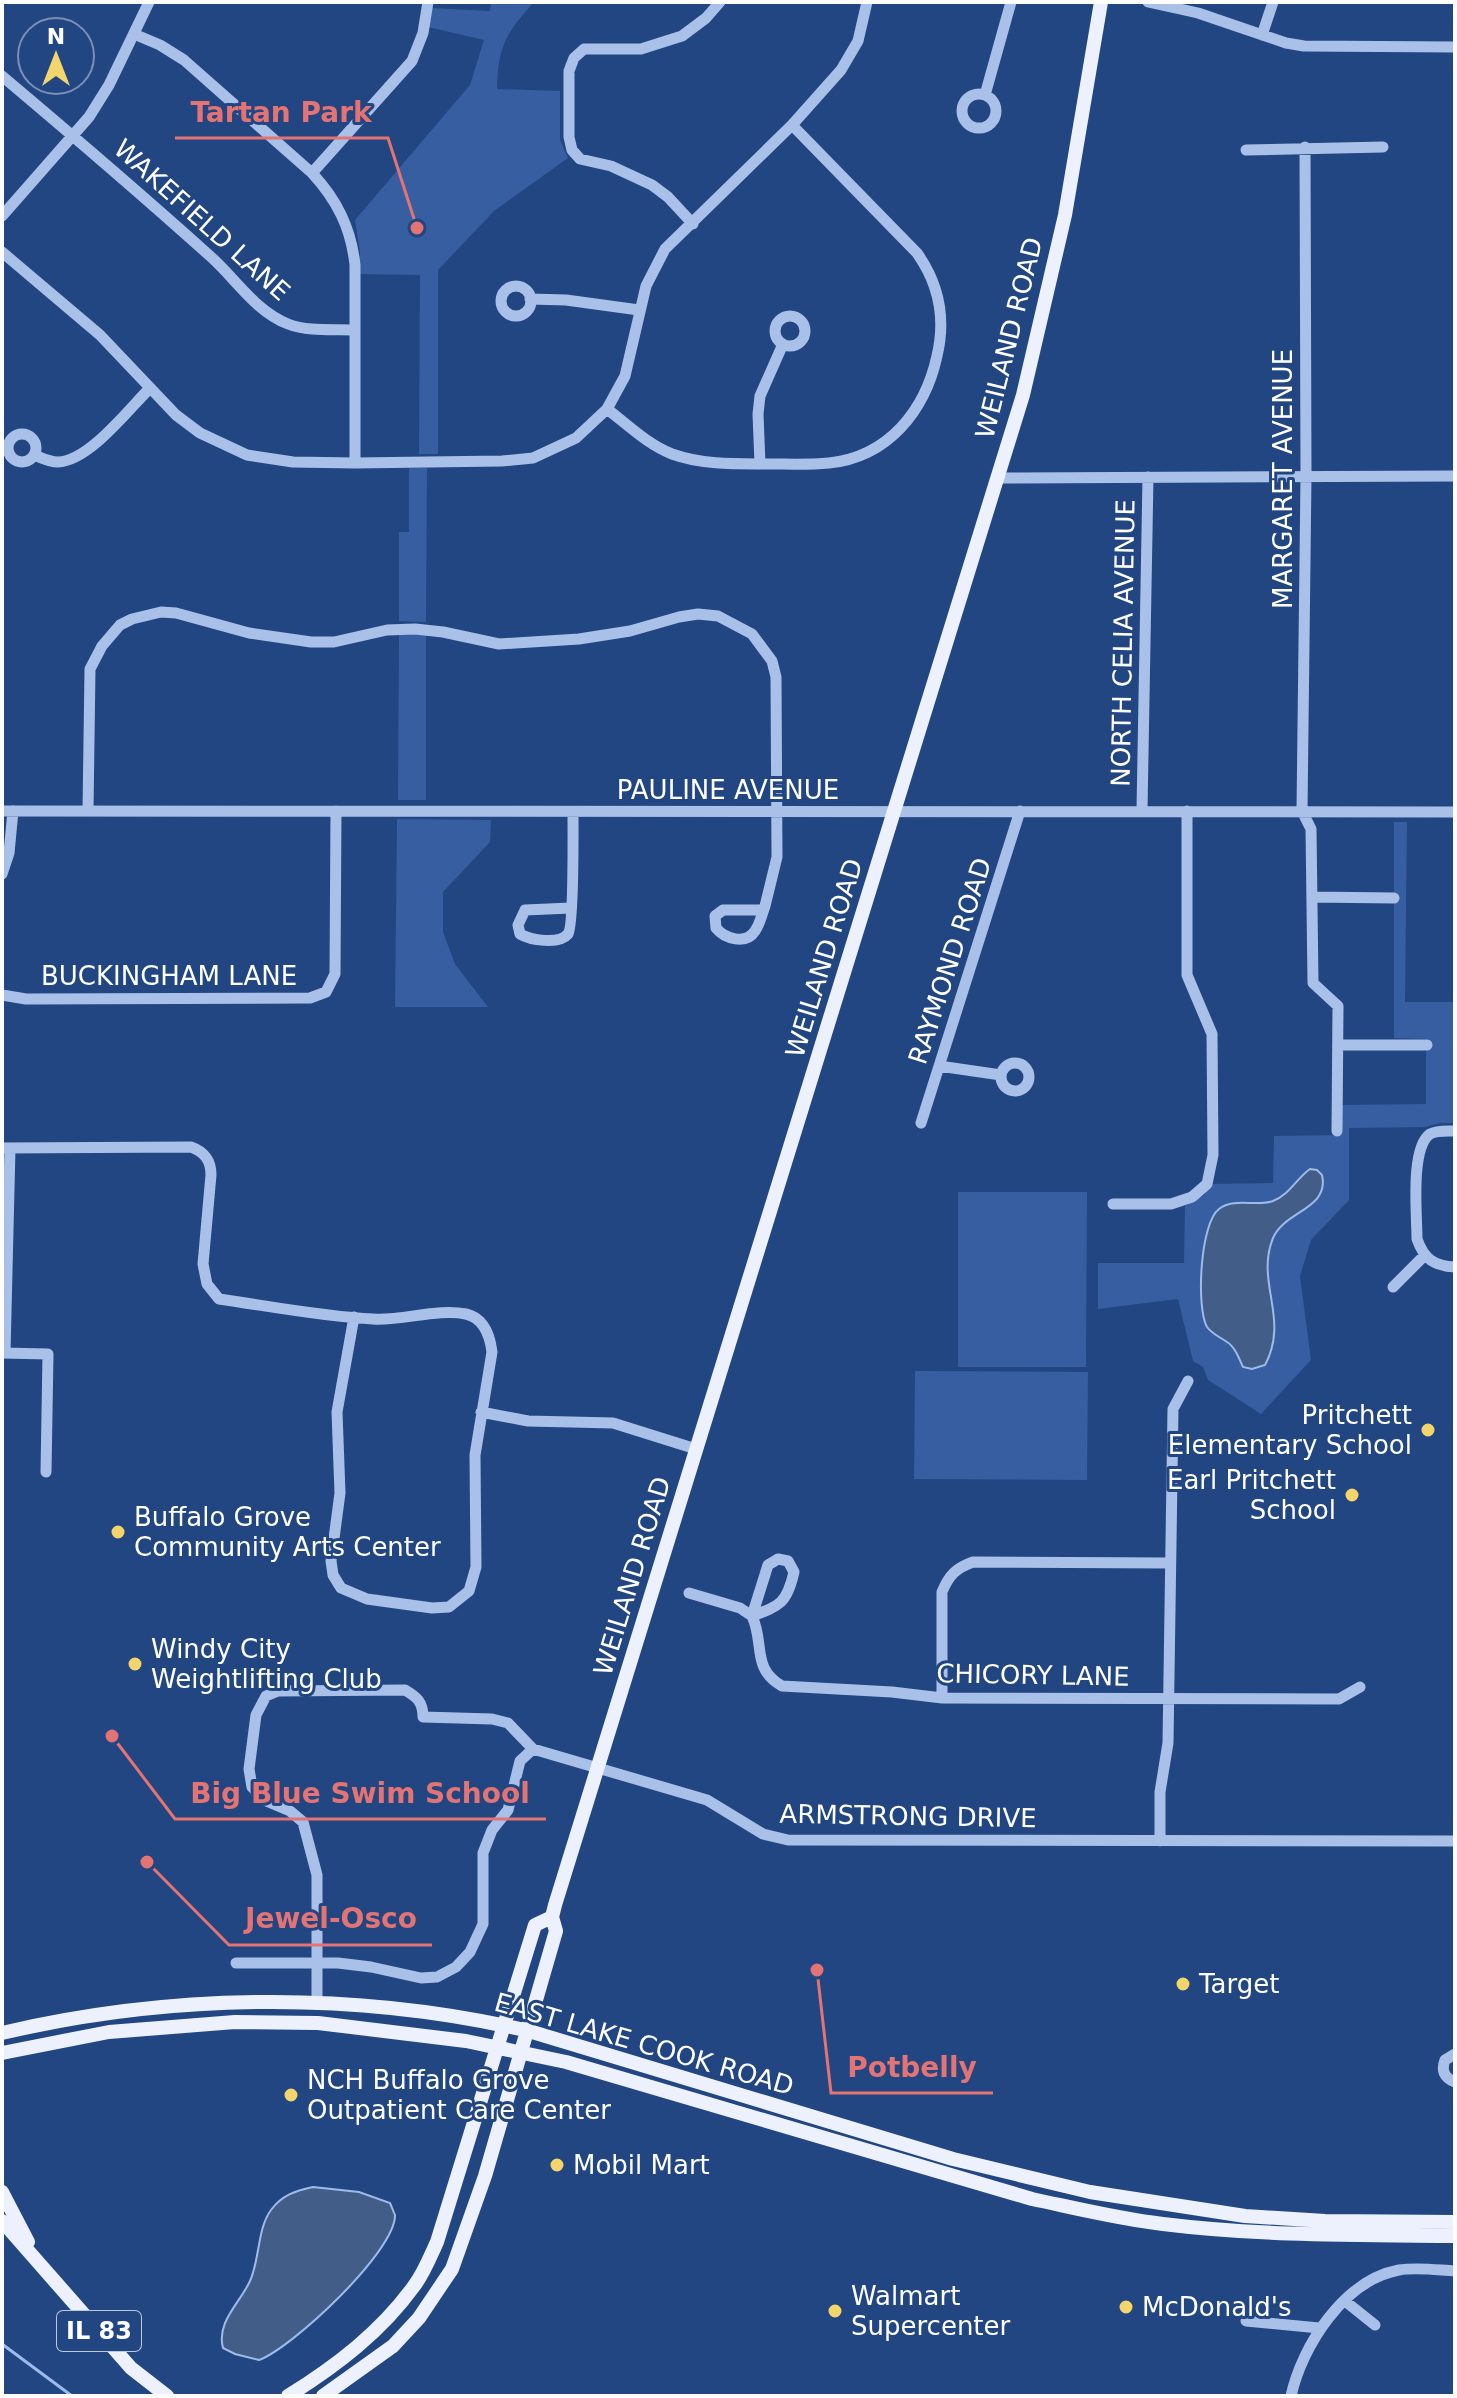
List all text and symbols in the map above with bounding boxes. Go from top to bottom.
north arrow [16,16,96,96]
text: N [47,24,65,49]
callout: Tartan Park [175,86,388,138]
text: Tartan Park [190,96,373,129]
street label: WAKEFIELD LANE [108,133,296,307]
street label: WEILAND ROAD [969,234,1049,442]
street label: MARGARET AVENUE [1268,349,1298,609]
street label: NORTH CELIA AVENUE [1105,499,1141,787]
street label: PAULINE AVENUE [617,775,839,805]
street label: RAYMOND ROAD [902,854,998,1068]
street label: WEILAND ROAD [779,855,869,1061]
street label: BUCKINGHAM LANE [41,961,297,991]
place label: Pritchett Elementary School [1168,1400,1412,1460]
marker: Pritchett Elementary School [1419,1421,1437,1439]
place label: Earl Pritchett School [1167,1465,1336,1525]
street label: WEILAND ROAD [587,1473,677,1679]
marker: Earl Pritchett School [1343,1486,1361,1504]
place label: Buffalo Grove Community Arts Center [134,1502,441,1562]
marker: Buffalo Grove Community Arts Center [109,1523,127,1541]
place label: Windy City Weightlifting Club [151,1634,382,1694]
marker: Windy City Weightlifting Club [126,1655,144,1673]
street label: CHICORY LANE [936,1658,1130,1692]
callout: Big Blue Swim School [175,1767,546,1819]
text: Big Blue Swim School [190,1777,530,1810]
street label: ARMSTRONG DRIVE [779,1799,1037,1833]
callout: Jewel-Osco [229,1893,432,1945]
text: Jewel-Osco [243,1902,417,1935]
place label: Target [1198,1969,1279,1999]
marker: Target [1174,1975,1192,1993]
street label: EAST LAKE COOK ROAD [491,1987,797,2101]
callout: Potbelly [831,2041,993,2093]
text: Potbelly [847,2051,977,2084]
place label: NCH Buffalo Grove Outpatient Care Center [307,2065,611,2125]
marker: NCH Buffalo Grove Outpatient Care Center [282,2086,300,2104]
place label: Mobil Mart [573,2150,710,2180]
marker: Mobil Mart [548,2156,566,2174]
place label: Walmart Supercenter [851,2281,1011,2341]
place label: McDonald's [1142,2292,1292,2322]
marker: McDonald's [1117,2298,1135,2316]
marker: Walmart Supercenter [826,2302,844,2320]
road number: IL 83 [57,2311,141,2351]

